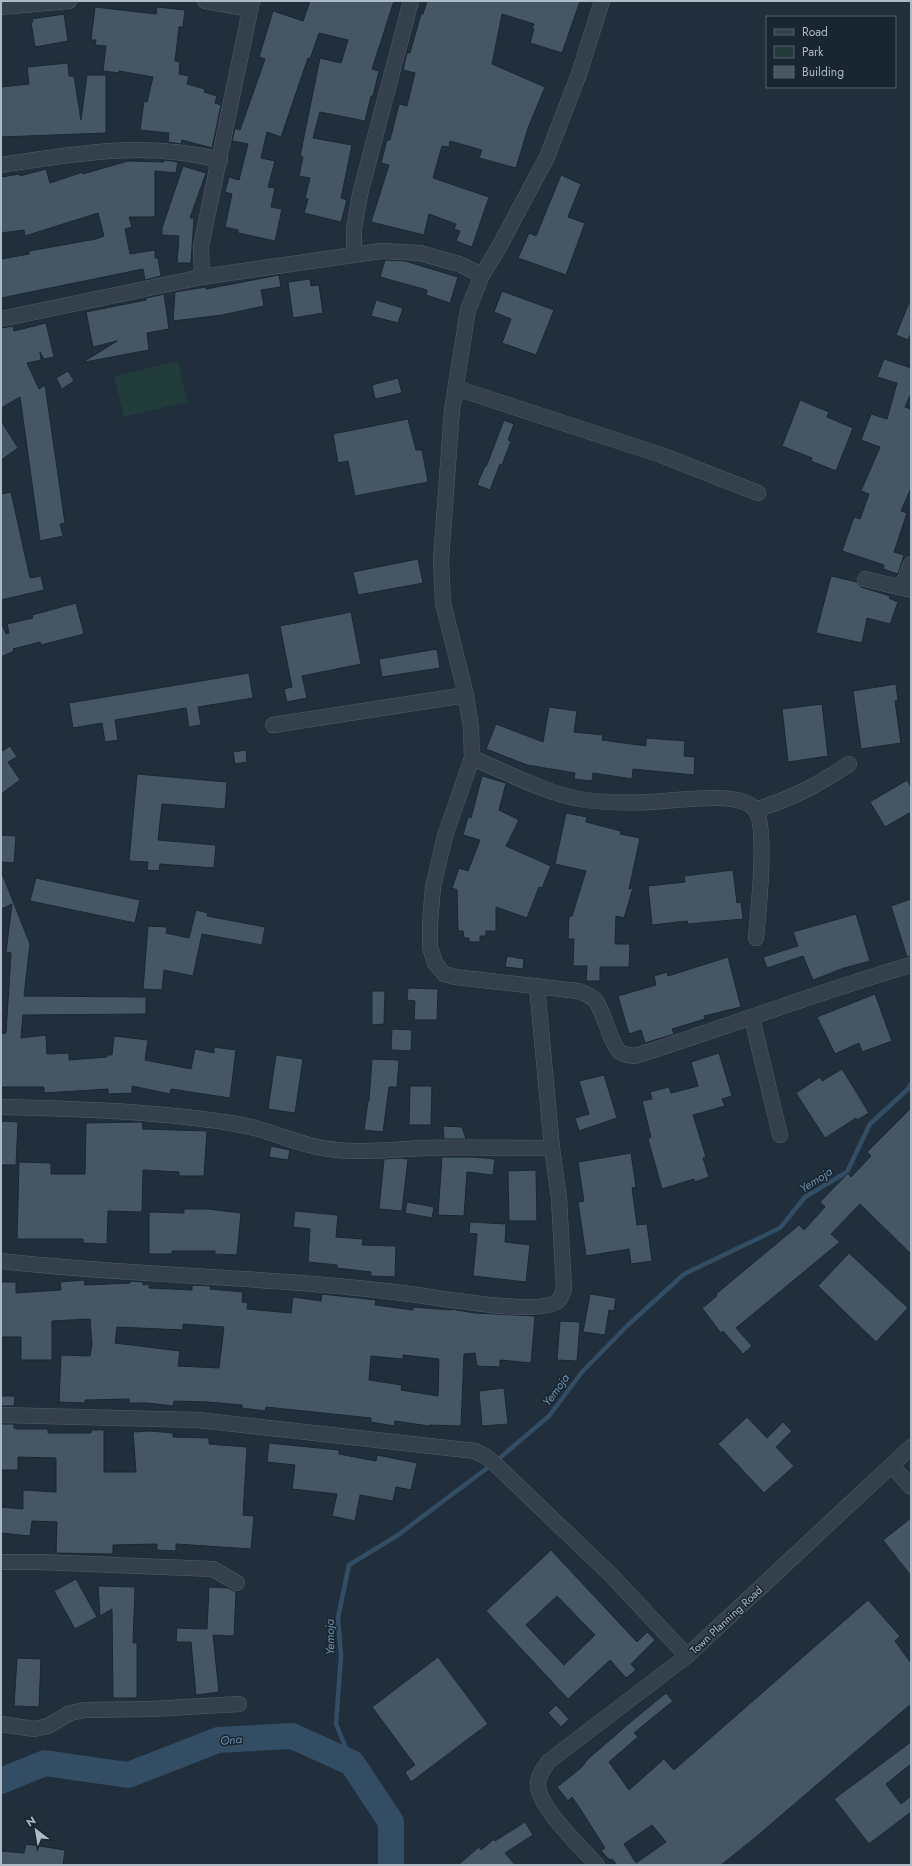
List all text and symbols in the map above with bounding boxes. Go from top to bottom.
legend [766,16,896,88]
text: Road [802,23,828,41]
text: Park [802,43,824,61]
text: Building [802,63,844,81]
water label: Yemoja [796,1162,836,1197]
water label: Yemoja [538,1370,574,1410]
street label: Town Planning Road [686,1582,766,1658]
water label: Yemoja [321,1618,339,1655]
water label: Ona [219,1730,243,1750]
north arrow [16,1810,56,1850]
text: N [23,1812,39,1831]

